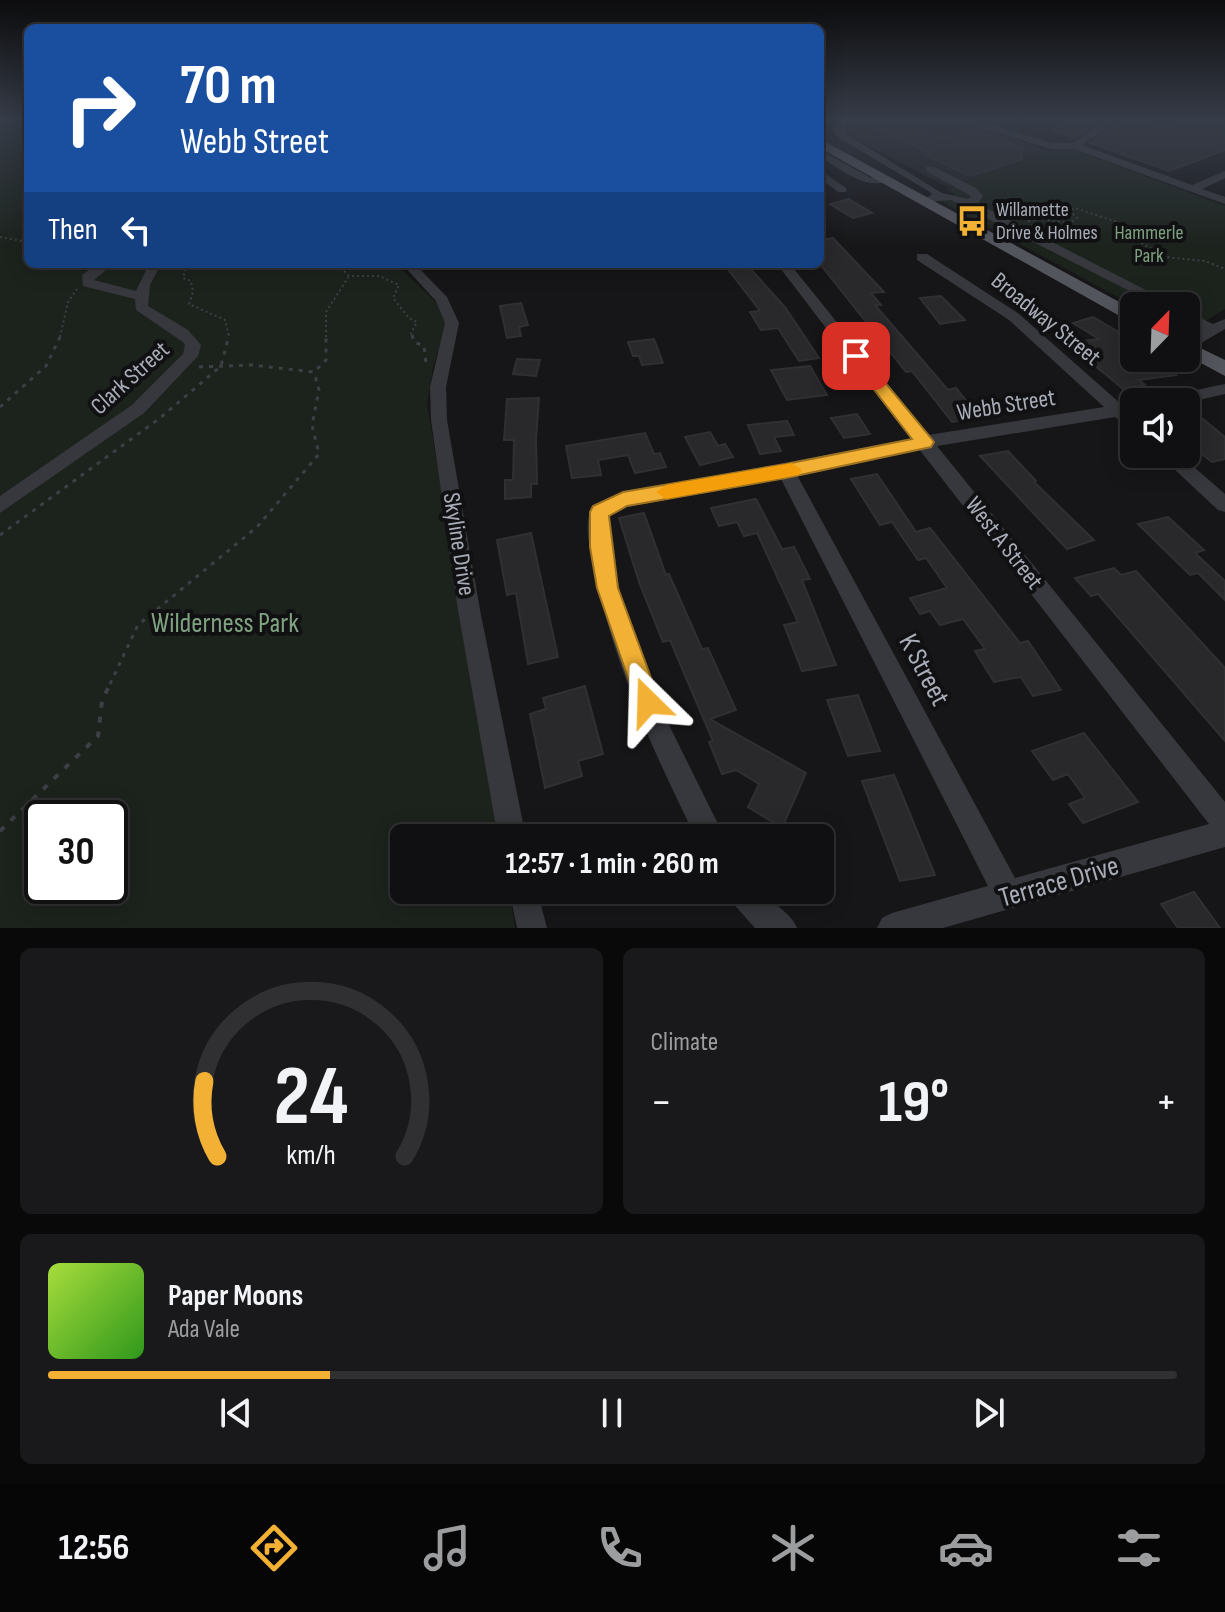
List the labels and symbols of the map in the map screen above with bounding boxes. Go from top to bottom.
place label: Willamette Drive & Holmes [996,198,1098,245]
bus stop icon: Willamette Drive & Holmes [955,204,989,238]
park label: Hammerle Park [1114,221,1184,268]
street label: Broadway Street [985,266,1107,372]
north arrow [1120,292,1200,372]
pin [822,322,890,390]
street label: Clark Street [85,335,175,421]
street label: Webb Street [955,383,1057,427]
street label: Skyline Drive [437,490,481,598]
street label: West A Street [959,491,1049,595]
park label: Wilderness Park [151,607,299,640]
street label: K Street [892,629,956,711]
position arrow [606,660,690,744]
speed limit sign: 30 [24,800,128,904]
street label: Terrace Drive [995,849,1123,915]

